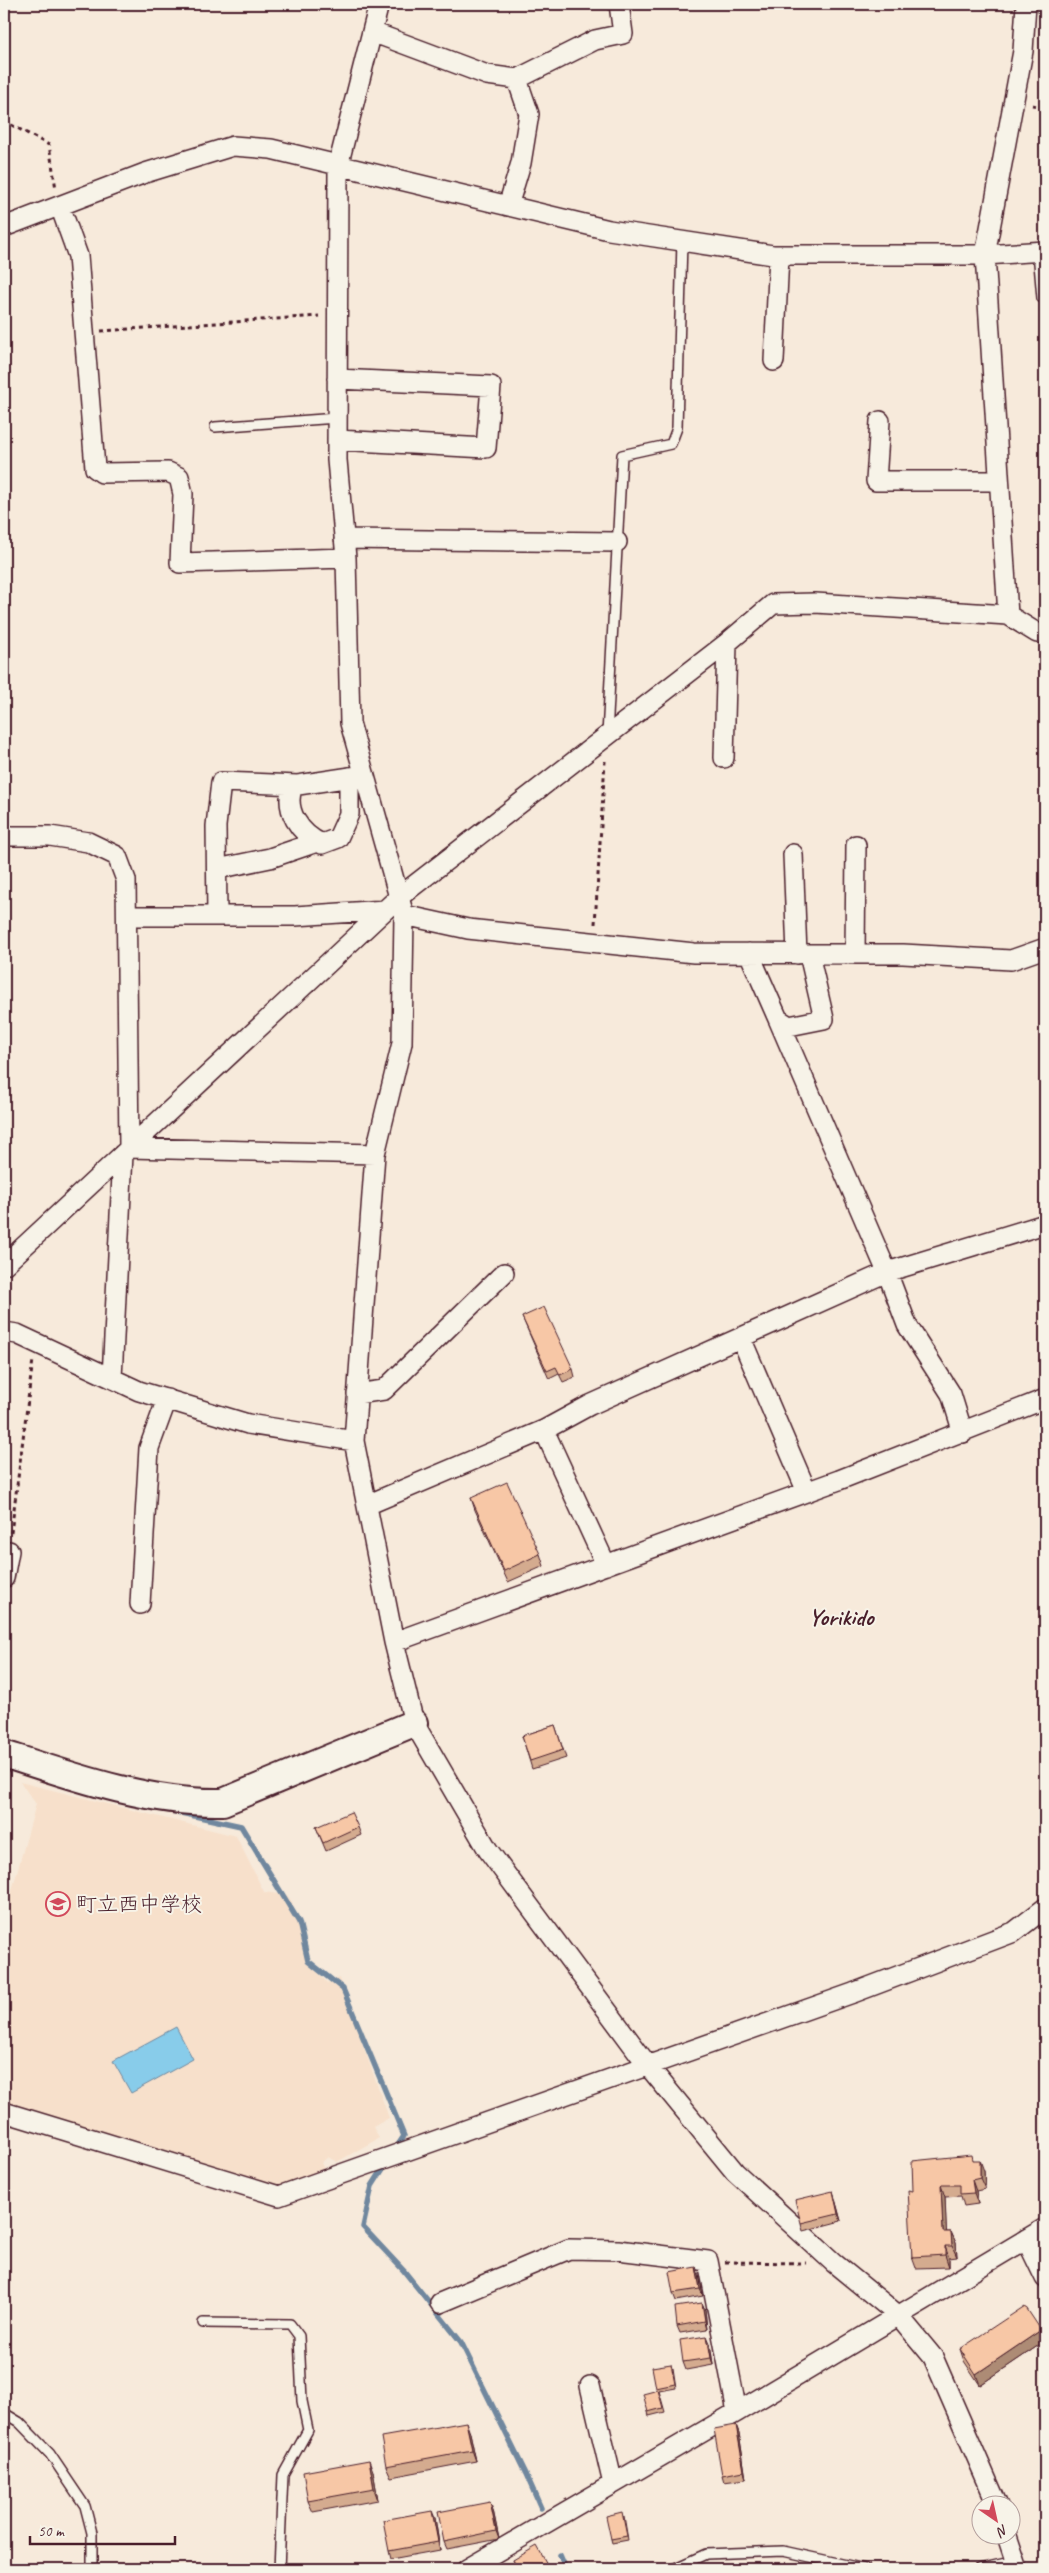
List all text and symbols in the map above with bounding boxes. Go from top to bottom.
district label: Yorikido [809,1602,876,1632]
school or university icon: 町立西中学校 [45,1891,71,1917]
place label: 町立西中学校 [76,1891,202,1917]
north arrow [972,2496,1022,2546]
scale bar [30,2513,175,2545]
text: N [993,2521,1011,2541]
text: 50 m [38,2522,65,2541]

